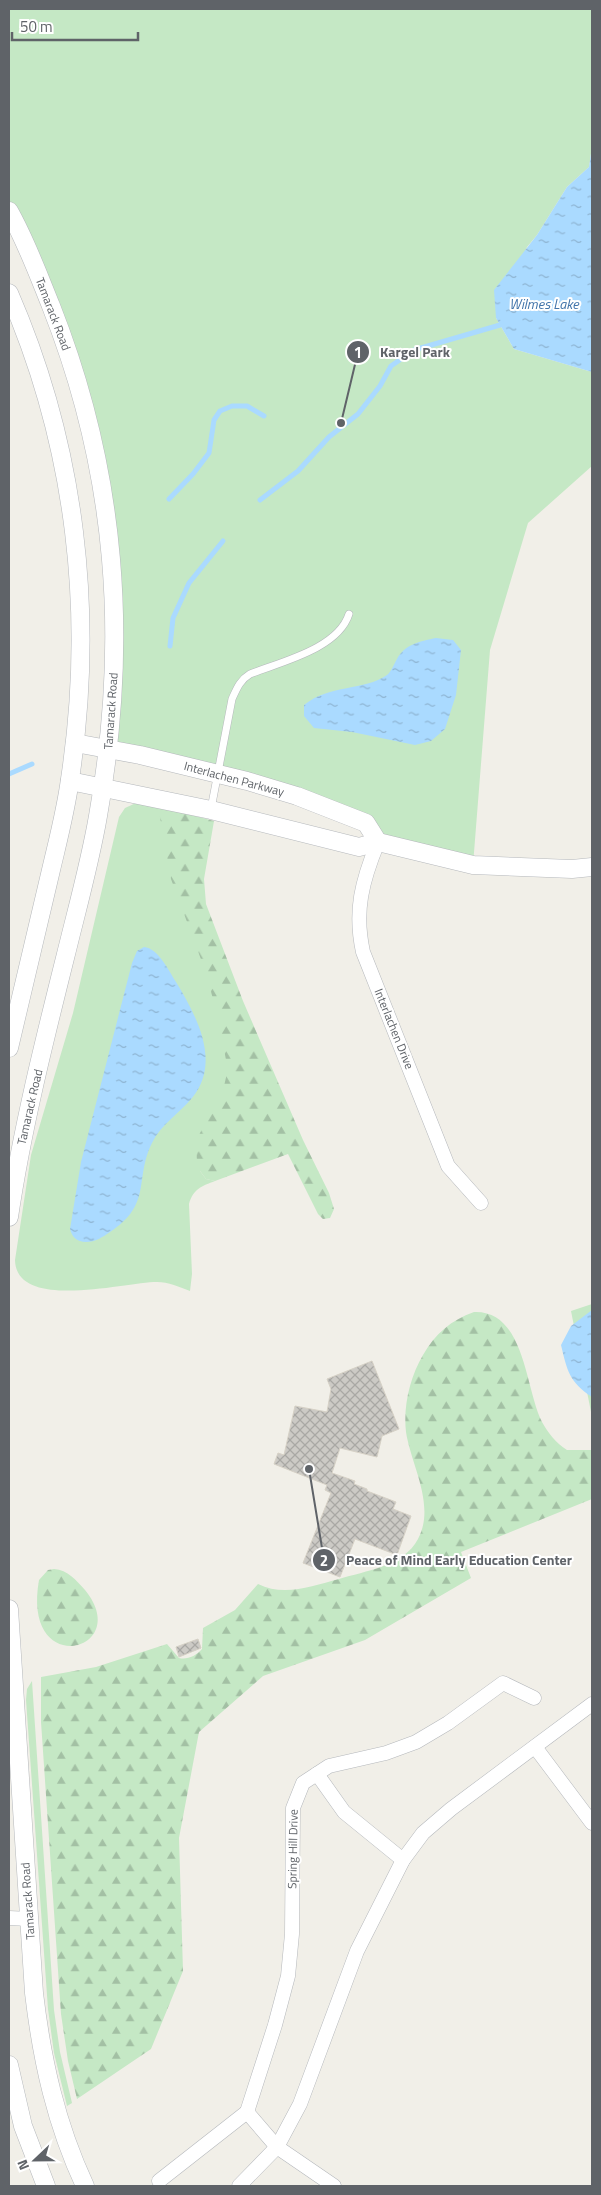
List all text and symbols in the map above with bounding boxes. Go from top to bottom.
scale bar [12,10,139,42]
text: 50 m [20,15,53,38]
street label: Tamarack Road [31,274,76,353]
water label: Wilmes Lake [509,293,580,314]
callout: Kargel Park [345,338,460,367]
text: 1 [354,341,362,364]
text: Kargel Park [380,341,451,362]
street label: Tamarack Road [98,672,123,750]
street label: Interlachen Parkway [182,756,287,801]
street label: Interlachen Drive [370,986,419,1072]
street label: Tamarack Road [12,1067,47,1147]
callout: Peace of Mind Early Education Center [311,1546,582,1575]
text: 2 [320,1549,328,1572]
text: Peace of Mind Early Education Center [346,1549,572,1570]
street label: Spring Hill Drive [282,1809,303,1889]
street label: Tamarack Road [15,1862,40,1940]
north arrow [10,2135,60,2185]
text: N [11,2157,34,2173]

